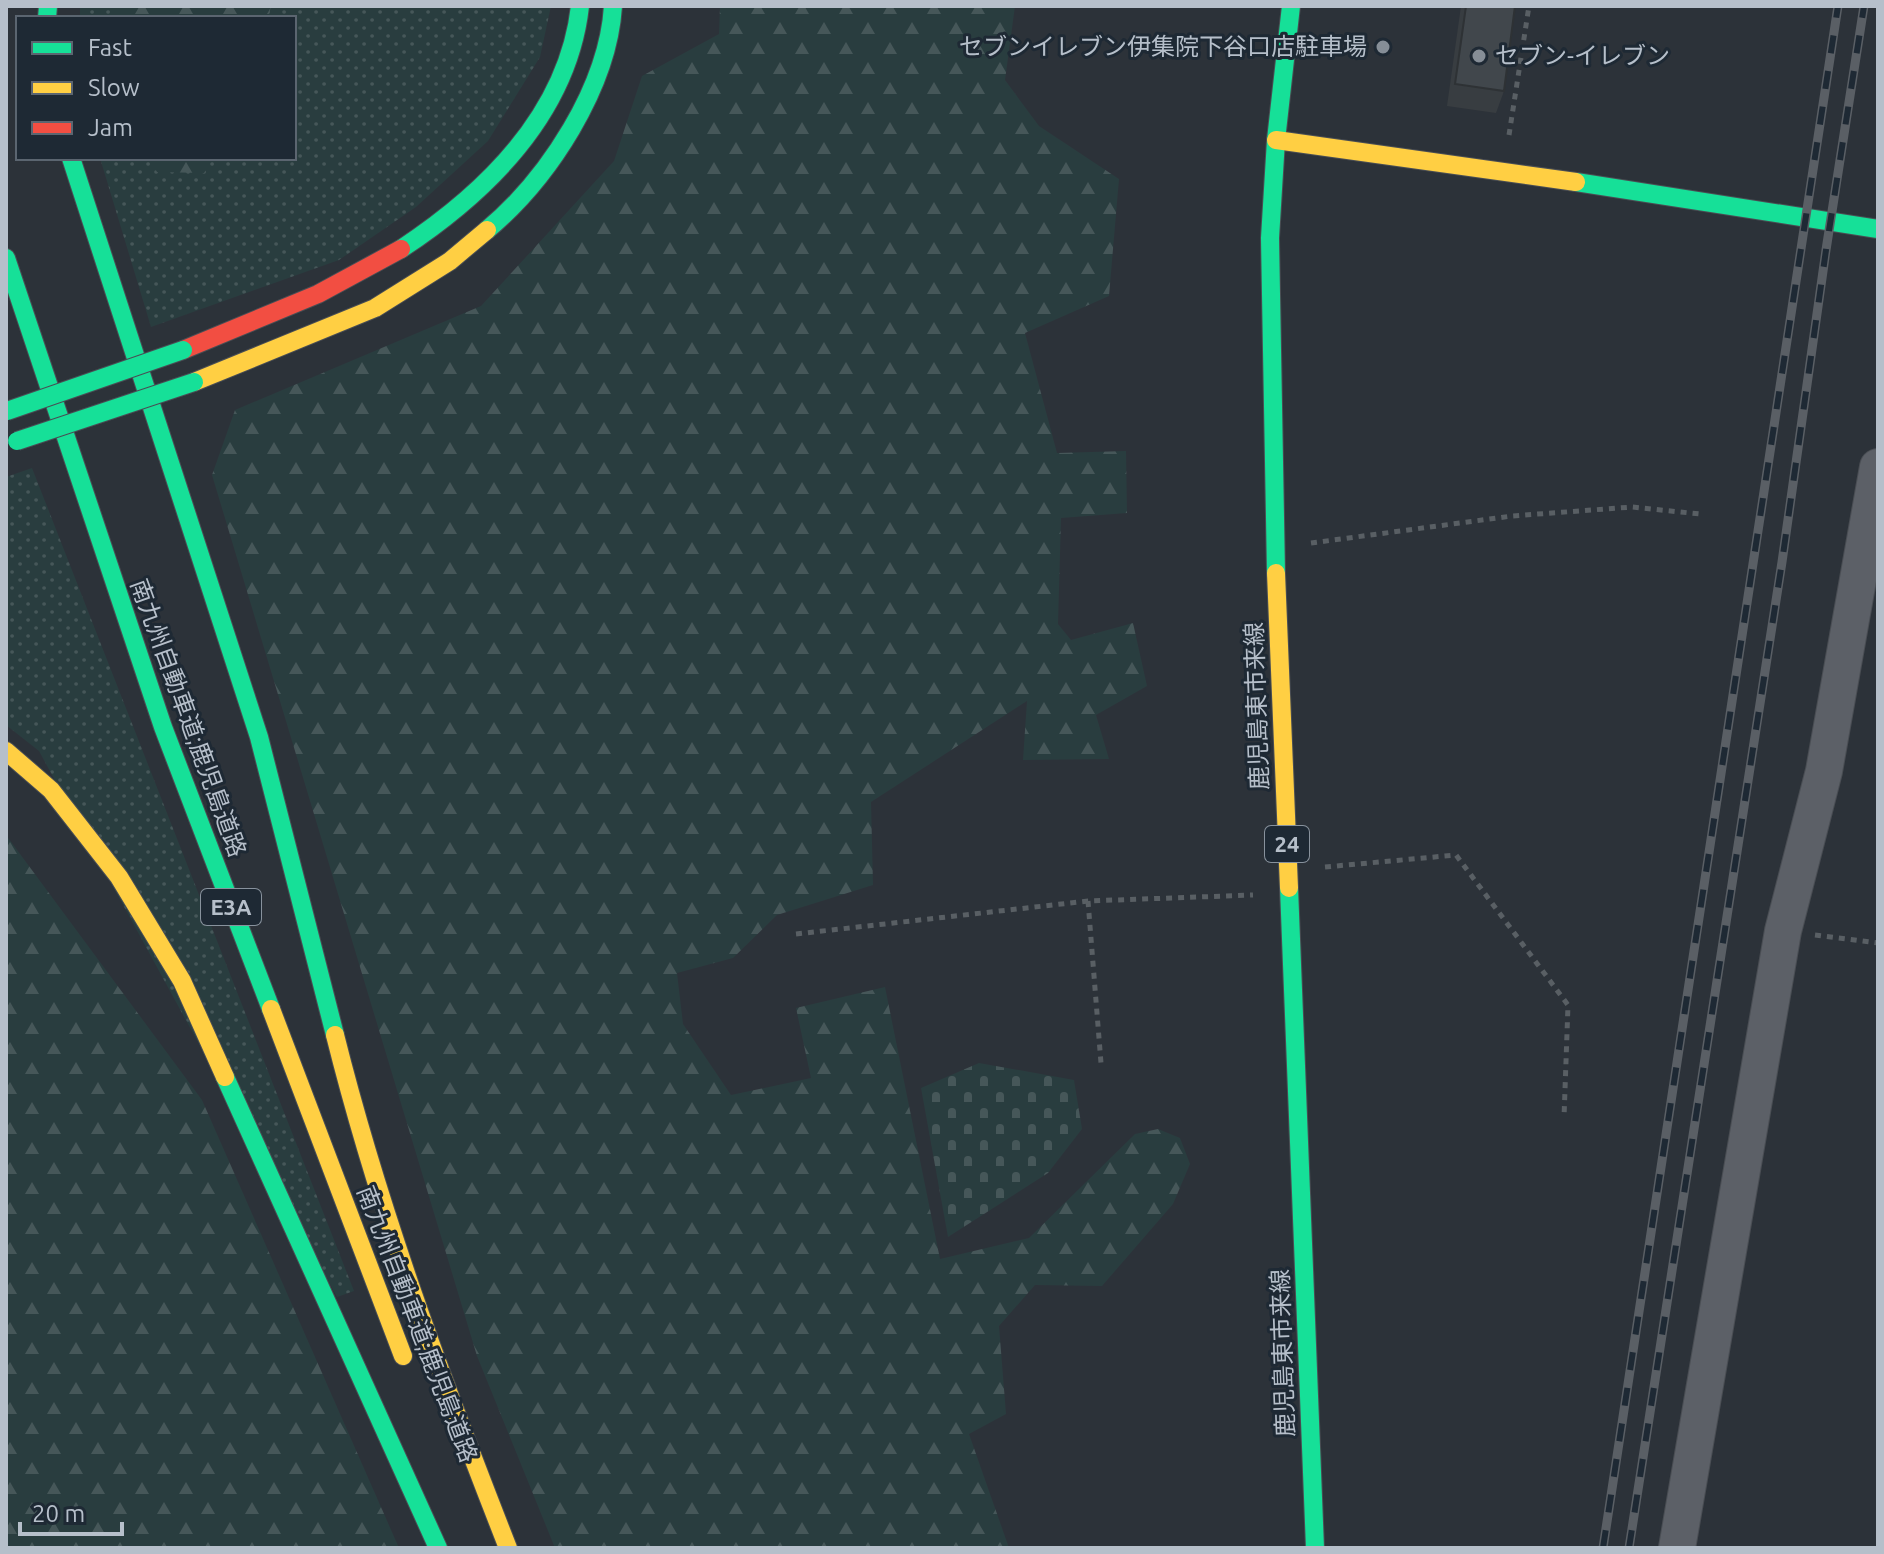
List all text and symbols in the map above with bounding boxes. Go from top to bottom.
legend [16,16,296,160]
place label: セブンイレブン伊集院下谷口店駐車場 [959,33,1367,60]
text: Fast [88,34,132,61]
marker: セブンイレブン伊集院下谷口店駐車場 [1374,38,1392,56]
place label: セブン-イレブン [1495,42,1670,69]
marker: セブン-イレブン [1470,47,1488,65]
text: Slow [88,74,140,101]
text: Jam [88,114,133,141]
street label: 南九州自動車道;鹿児島道路 [126,575,251,861]
street label: 鹿児島東市来線 [1240,622,1273,790]
road number: 24 [1265,826,1309,862]
road number: E3A [201,889,261,925]
street label: 南九州自動車道;鹿児島道路 [352,1182,483,1466]
street label: 鹿児島東市来線 [1266,1269,1299,1437]
scale bar [20,1486,122,1536]
text: 20 m [32,1500,85,1527]

